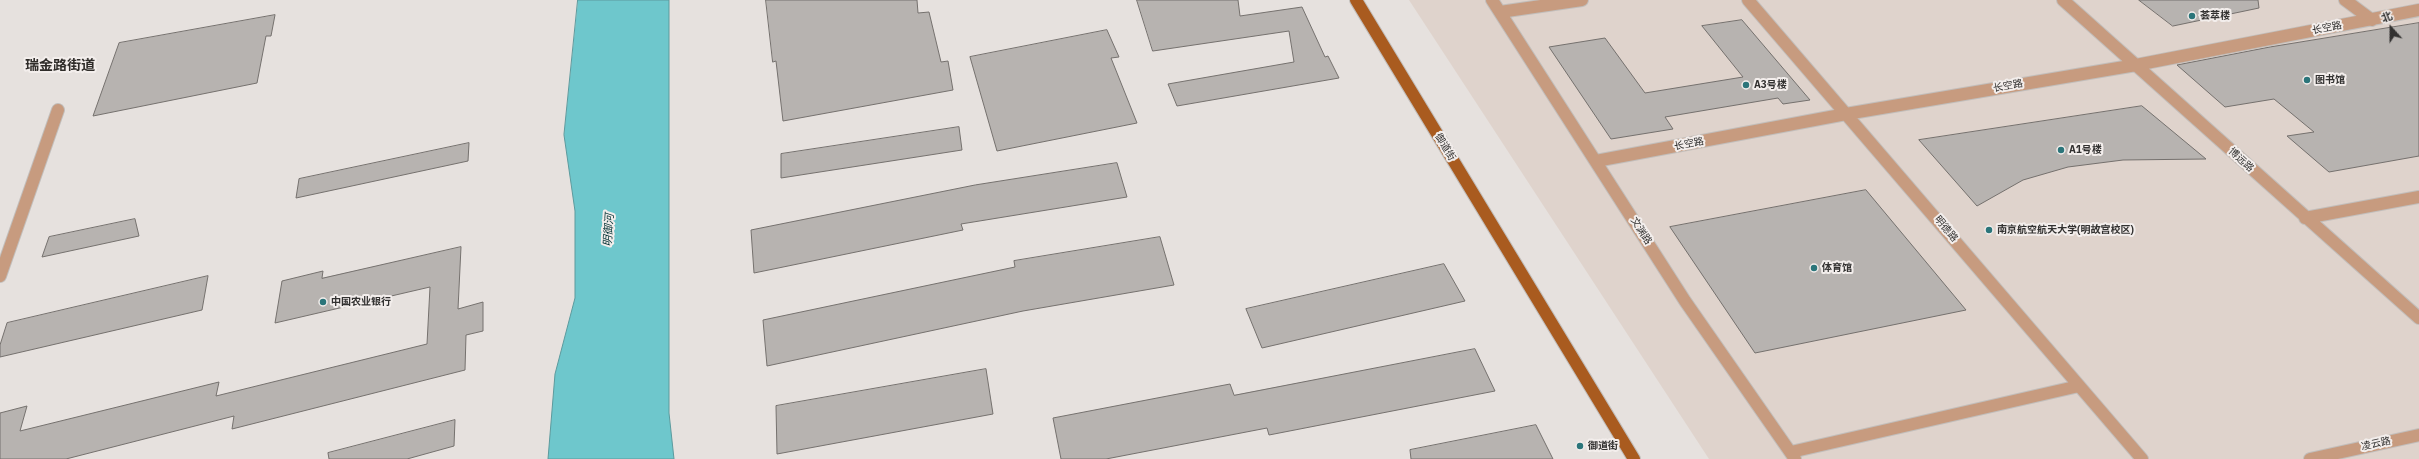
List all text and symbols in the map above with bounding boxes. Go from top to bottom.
north arrow [2371,8,2411,48]
text: 北 [2379,8,2394,25]
place label: 荟萃楼 [2200,10,2230,22]
marker: 荟萃楼 [2187,11,2197,21]
street label: 长空路 [2311,19,2343,37]
district label: 瑞金路街道 [25,58,95,74]
place label: 图书馆 [2315,74,2345,86]
marker: 图书馆 [2302,75,2312,85]
street label: 长空路 [1992,77,2024,95]
place label: A3号楼 [1754,79,1787,91]
marker: A3号楼 [1741,80,1751,90]
street label: 御道街 [1432,131,1458,163]
street label: 长空路 [1673,135,1705,153]
place label: A1号楼 [2069,144,2102,156]
marker: A1号楼 [2056,145,2066,155]
street label: 博远路 [2226,146,2256,174]
water label: 明御河 [601,213,617,247]
street label: 明德路 [1932,214,1960,244]
street label: 文渊路 [1628,215,1654,247]
place label: 南京航空航天大学(明故宫校区) [1997,224,2134,236]
marker: 南京航空航天大学(明故宫校区) [1984,225,1994,235]
place label: 体育馆 [1822,262,1852,274]
marker: 体育馆 [1809,263,1819,273]
place label: 中国农业银行 [331,296,391,308]
marker: 中国农业银行 [318,297,328,307]
street label: 凌云路 [2360,435,2392,453]
place label: 御道街 [1588,440,1618,452]
marker: 御道街 [1575,441,1585,451]

